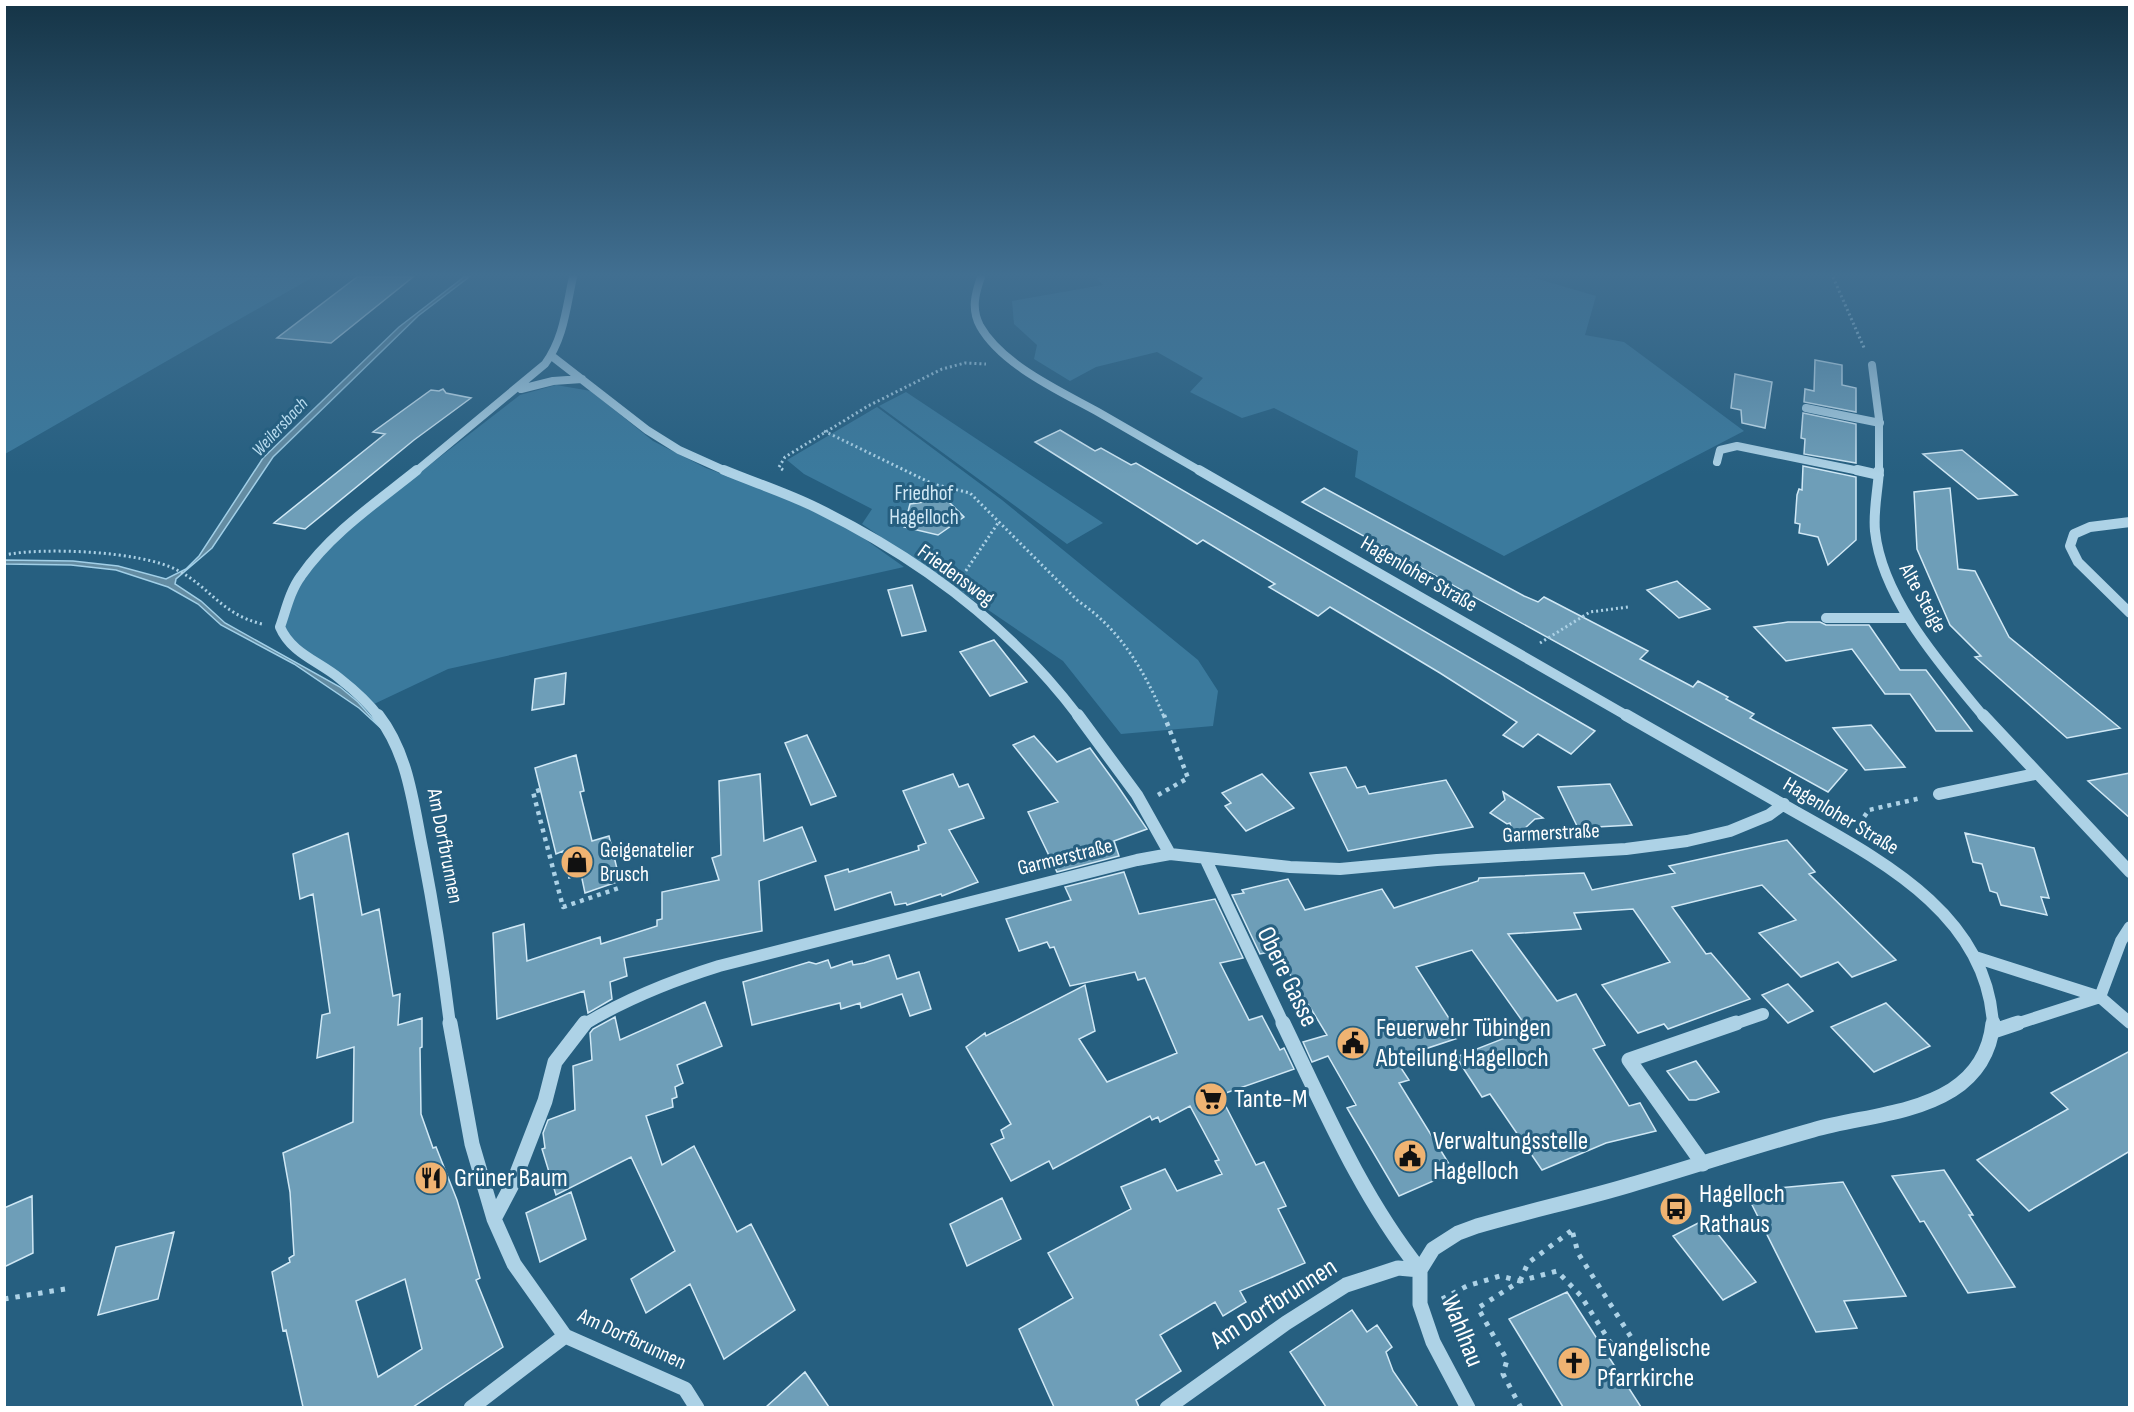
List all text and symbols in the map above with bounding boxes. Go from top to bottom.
water label: Weilersbach [248,393,313,461]
park label: Friedhof Hagelloch [889,481,959,530]
street label: Hagenloher Straße [1356,531,1482,617]
street label: Friedensweg [913,539,999,611]
street label: Alte Steige [1893,558,1952,637]
street label: Hagenloher Straße [1779,772,1903,860]
street label: Am Dorfbrunnen [421,785,468,906]
street label: Garmerstraße [1502,818,1600,848]
street label: Garmerstraße [1015,833,1115,881]
place label: Geigenatelier Brusch [600,838,694,887]
shop icon: Geigenatelier Brusch [559,844,595,880]
street label: Obere Gasse [1250,922,1324,1032]
place label: Feuerwehr Tübingen Abteilung Hagelloch [1375,1013,1551,1074]
public building icon: Feuerwehr Tübingen Abteilung Hagelloch [1335,1025,1371,1061]
supermarket icon: Tante-M [1193,1081,1229,1117]
place label: Tante-M [1234,1084,1307,1115]
place label: Verwaltungsstelle Hagelloch [1433,1126,1588,1187]
public building icon: Verwaltungsstelle Hagelloch [1392,1138,1428,1174]
restaurant icon: Grüner Baum [413,1160,449,1196]
place label: Grüner Baum [454,1163,568,1194]
place label: Hagelloch Rathaus [1699,1179,1785,1240]
bus stop icon: Hagelloch Rathaus [1658,1191,1694,1227]
street label: Am Dorfbrunnen [1204,1252,1343,1357]
street label: Wahlhau [1434,1291,1490,1371]
street label: Am Dorfbrunnen [573,1303,690,1375]
place label: Evangelische Pfarrkirche [1597,1333,1711,1394]
church icon: Evangelische Pfarrkirche [1556,1345,1592,1381]

